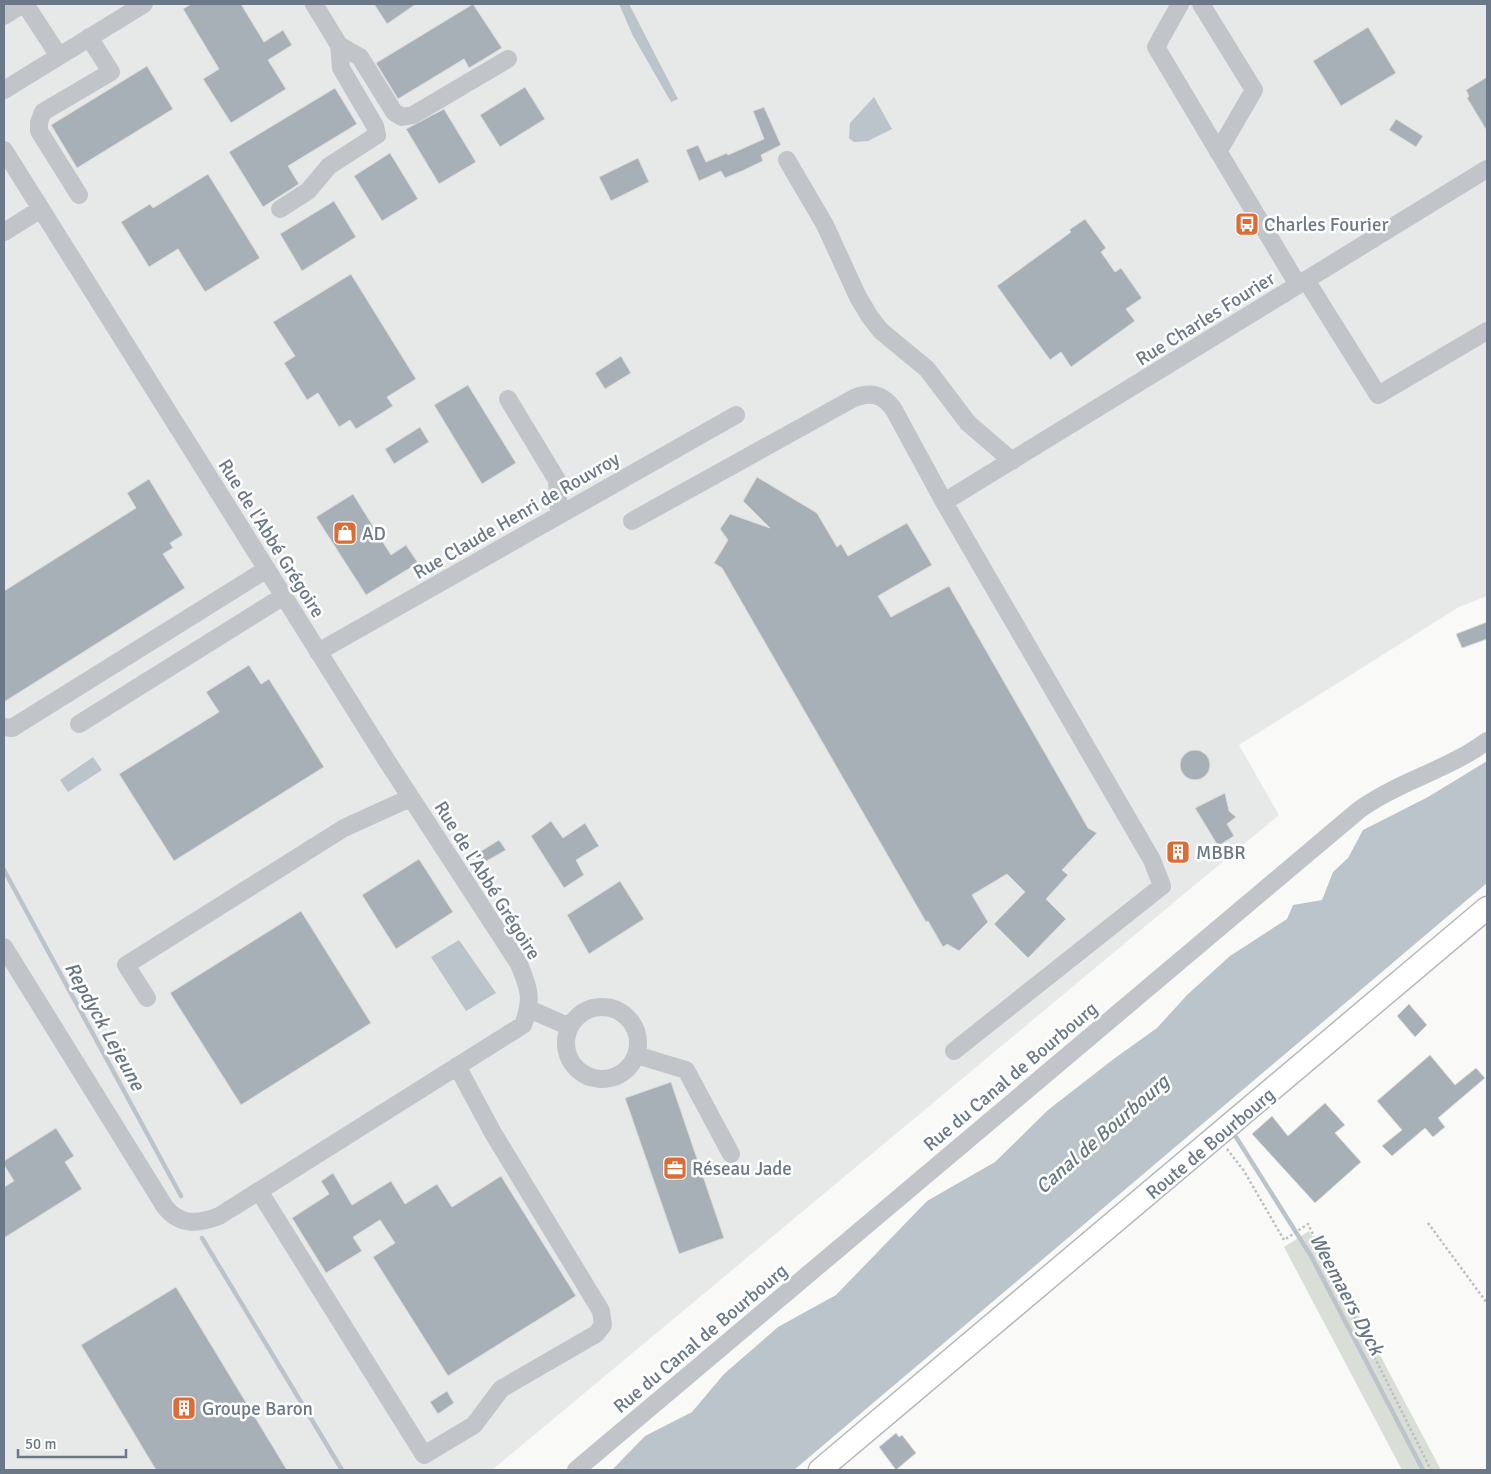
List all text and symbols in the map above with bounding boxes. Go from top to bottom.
bus stop icon: Charles Fourier [1234,211,1260,237]
place label: Charles Fourier [1264,213,1388,237]
street label: Rue Charles Fourier [1132,266,1280,371]
street label: Rue Claude Henri de Rouvroy [409,447,624,585]
street label: Rue de l'Abbé Grégoire [213,455,330,622]
shop icon: AD [332,520,358,546]
place label: AD [362,522,386,546]
street label: Rue de l'Abbé Grégoire [429,797,546,964]
building icon: MBBR [1165,839,1191,865]
place label: MBBR [1196,841,1246,865]
water label: Repdyck Lejeune [59,958,151,1096]
street label: Rue du Canal de Bourbourg [918,997,1102,1155]
water label: Canal de Bourbourg [1030,1070,1174,1198]
street label: Route de Bourbourg [1141,1083,1280,1205]
office icon: Réseau Jade [662,1155,688,1181]
place label: Réseau Jade [692,1157,792,1181]
water label: Weemaers Dyck [1304,1229,1390,1361]
street label: Rue du Canal de Bourbourg [609,1259,793,1419]
building icon: Groupe Baron [171,1395,197,1421]
place label: Groupe Baron [202,1397,313,1421]
scale bar [18,1426,125,1458]
text: 50 m [25,1435,56,1453]

